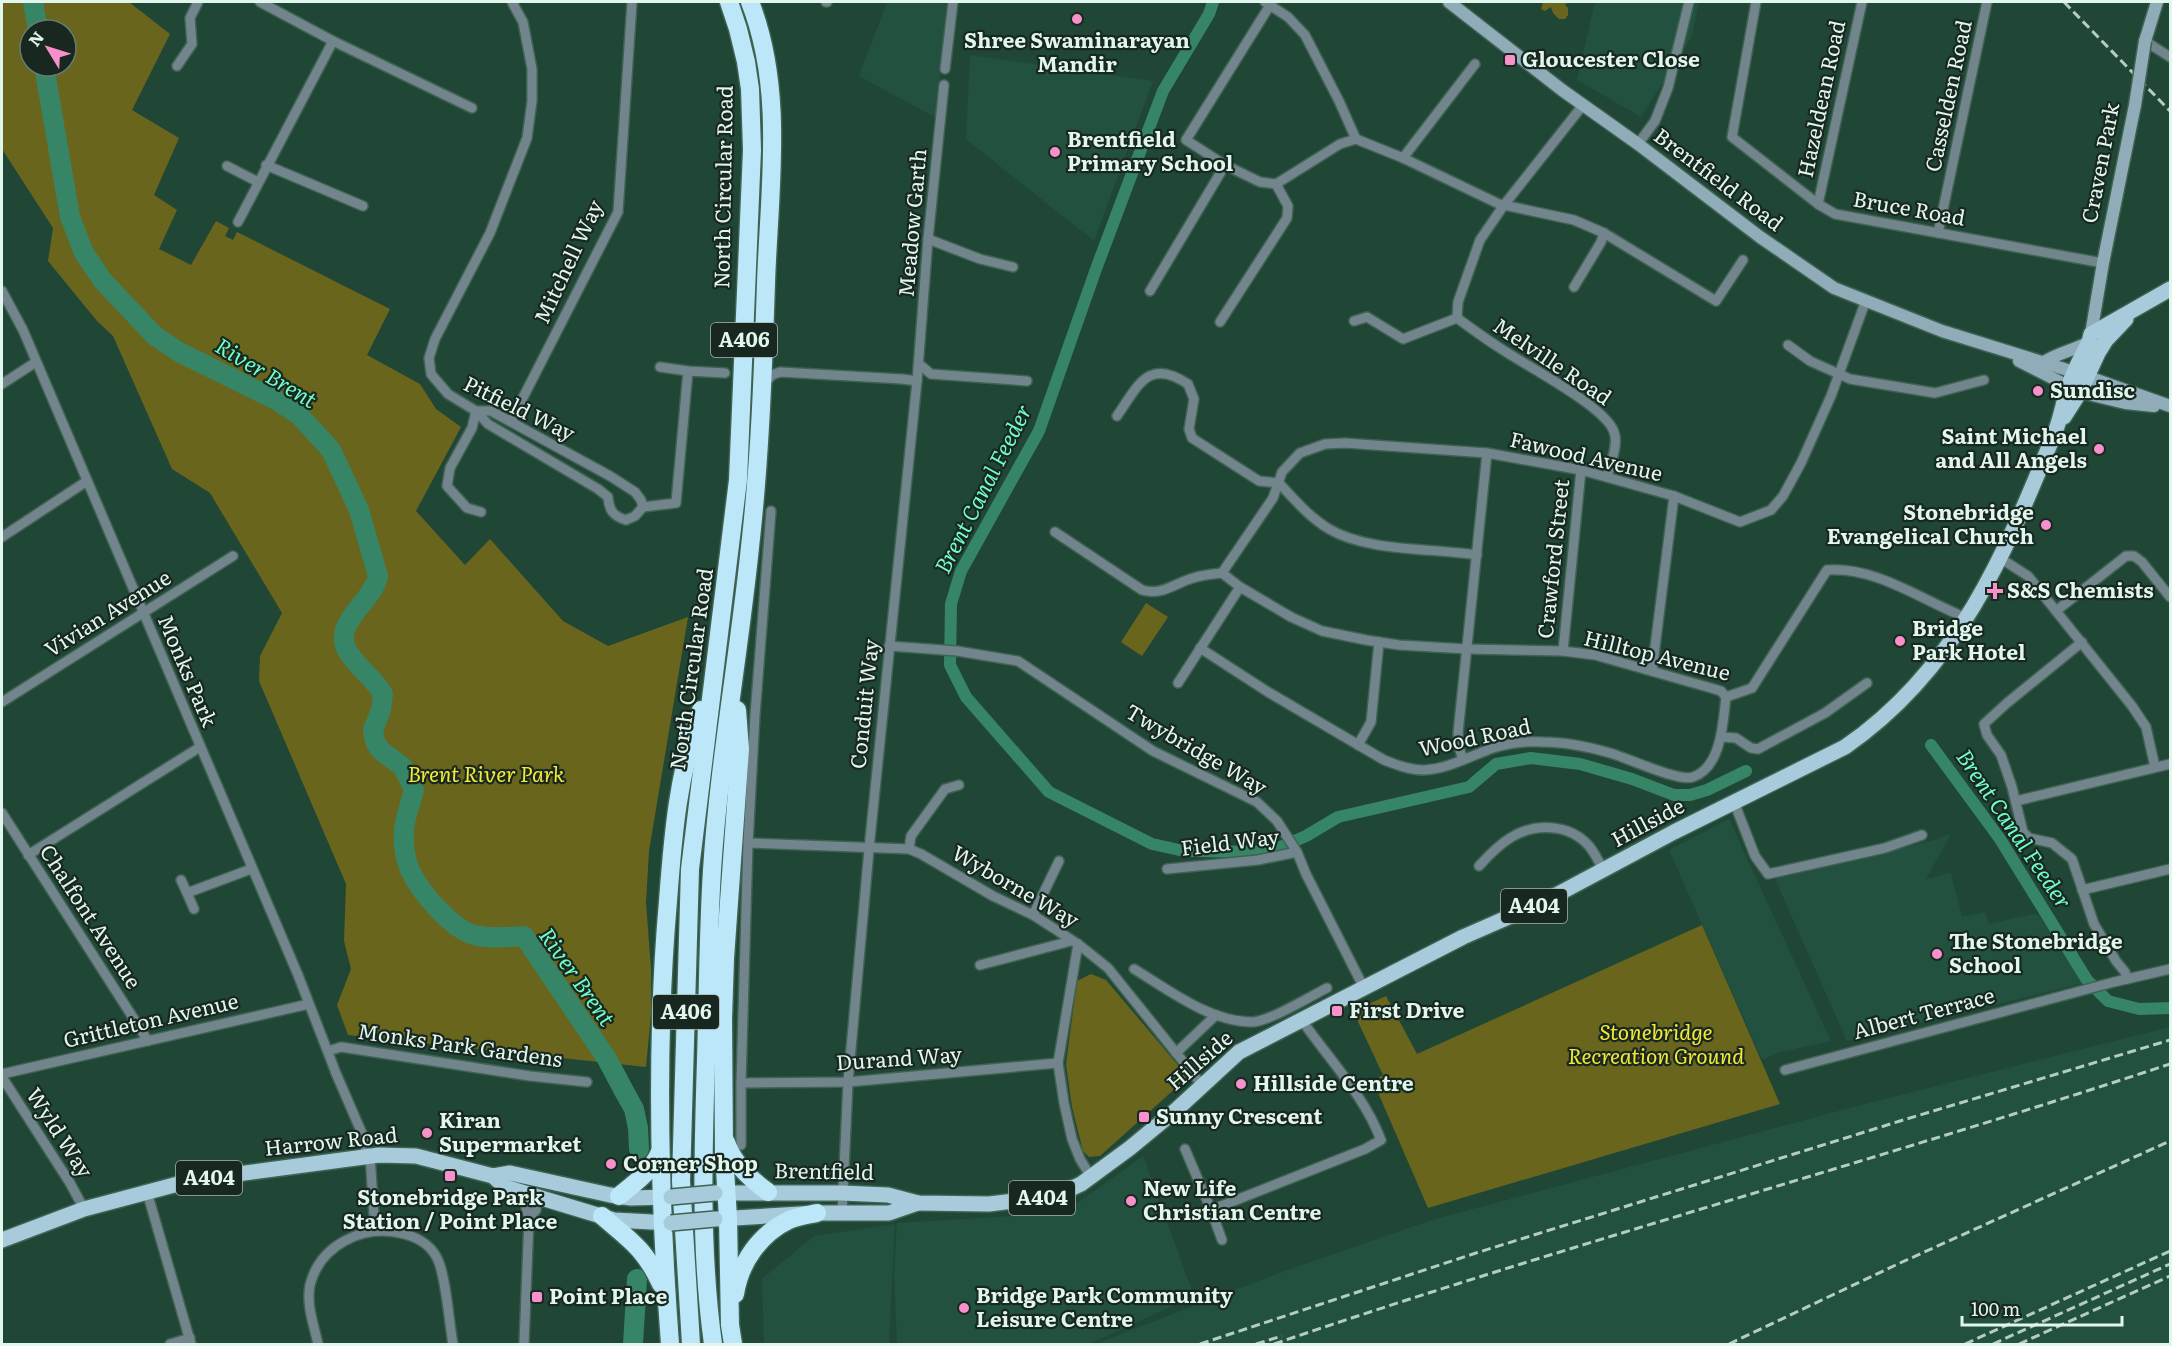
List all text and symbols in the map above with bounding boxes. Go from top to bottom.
marker: Shree Swaminarayan Mandir [1070,12,1084,26]
street label: Hazeldean Road [1788,17,1851,180]
street label: Casselden Road [1915,17,1978,174]
north arrow [18,18,78,78]
place label: Shree Swaminarayan Mandir [964,23,1190,78]
text: N [22,25,49,51]
place label: Gloucester Close [1522,42,1700,73]
marker: Gloucester Close [1503,53,1517,67]
street label: North Circular Road [704,85,739,289]
street label: Craven Park [2072,100,2125,225]
street label: Brentfield Road [1648,119,1791,237]
place label: Brentfield Primary School [1067,122,1234,177]
marker: Brentfield Primary School [1048,145,1062,159]
street label: Meadow Garth [889,147,932,298]
street label: Bruce Road [1851,181,1968,232]
street label: Mitchell Way [524,193,609,328]
street label: Melville Road [1488,309,1619,411]
road number: A406 [711,323,777,357]
water label: River Brent [210,328,324,415]
street label: Pitfield Way [459,366,582,447]
place label: Sundisc [2050,373,2135,404]
marker: Sundisc [2031,384,2045,398]
water label: Brent Canal Feeder [925,398,1039,579]
place label: Saint Michael and All Angels [1935,419,2087,474]
street label: Fawood Avenue [1507,422,1666,487]
marker: Saint Michael and All Angels [2092,442,2106,456]
street label: Crawford Street [1528,477,1575,640]
place label: Stonebridge Evangelical Church [1827,495,2034,550]
marker: Stonebridge Evangelical Church [2039,518,2053,532]
street label: Vivian Avenue [37,561,176,663]
street label: North Circular Road [660,566,719,772]
place label: S&S Chemists [2007,573,2154,604]
marker: S&S Chemists [1988,584,2002,598]
street label: Monks Park [152,609,227,731]
place label: Bridge Park Hotel [1912,611,2026,666]
street label: Hilltop Avenue [1581,620,1734,687]
marker: Bridge Park Hotel [1893,634,1907,648]
street label: Conduit Way [840,636,885,770]
street label: Twybridge Way [1121,695,1275,801]
street label: Wood Road [1416,709,1533,763]
water label: Brent Canal Feeder [1950,742,2081,915]
park label: Brent River Park [407,757,565,788]
street label: Hillside [1605,789,1689,853]
street label: Field Way [1179,819,1282,862]
street label: Wyborne Way [947,836,1086,934]
street label: Chalfont Avenue [34,837,150,994]
road number: A404 [1501,889,1567,923]
water label: River Brent [532,920,624,1032]
place label: The Stonebridge School [1949,924,2123,979]
marker: The Stonebridge School [1930,947,1944,961]
street label: Albert Terrace [1849,978,1998,1045]
street label: Grittleton Avenue [60,983,241,1054]
place label: First Drive [1349,993,1465,1024]
road number: A406 [653,995,719,1029]
marker: First Drive [1330,1004,1344,1018]
street label: Monks Park Gardens [356,1014,565,1073]
park label: Stonebridge Recreation Ground [1568,1015,1744,1070]
street label: Hillside [1158,1022,1238,1097]
street label: Durand Way [835,1037,964,1076]
place label: Hillside Centre [1253,1066,1414,1097]
marker: Hillside Centre [1234,1077,1248,1091]
street label: Wyld Way [20,1080,102,1184]
place label: Sunny Crescent [1156,1099,1323,1130]
place label: Kiran Supermarket [439,1103,582,1158]
marker: Sunny Crescent [1137,1110,1151,1124]
street label: Harrow Road [263,1117,399,1162]
marker: Kiran Supermarket [420,1126,434,1140]
place label: Corner Shop [623,1146,758,1177]
street label: Brentfield [774,1153,874,1186]
marker: Corner Shop [604,1157,618,1171]
road number: A404 [176,1161,242,1195]
marker: Stonebridge Park Station / Point Place [443,1169,457,1183]
place label: New Life Christian Centre [1143,1171,1321,1226]
place label: Stonebridge Park Station / Point Place [343,1180,557,1235]
road number: A404 [1009,1181,1075,1215]
marker: New Life Christian Centre [1124,1194,1138,1208]
place label: Bridge Park Community Leisure Centre [976,1278,1233,1333]
place label: Point Place [549,1279,667,1310]
scale bar [1962,1289,2122,1327]
marker: Point Place [530,1290,544,1304]
text: 100 m [1971,1295,2020,1322]
marker: Bridge Park Community Leisure Centre [957,1301,971,1315]

